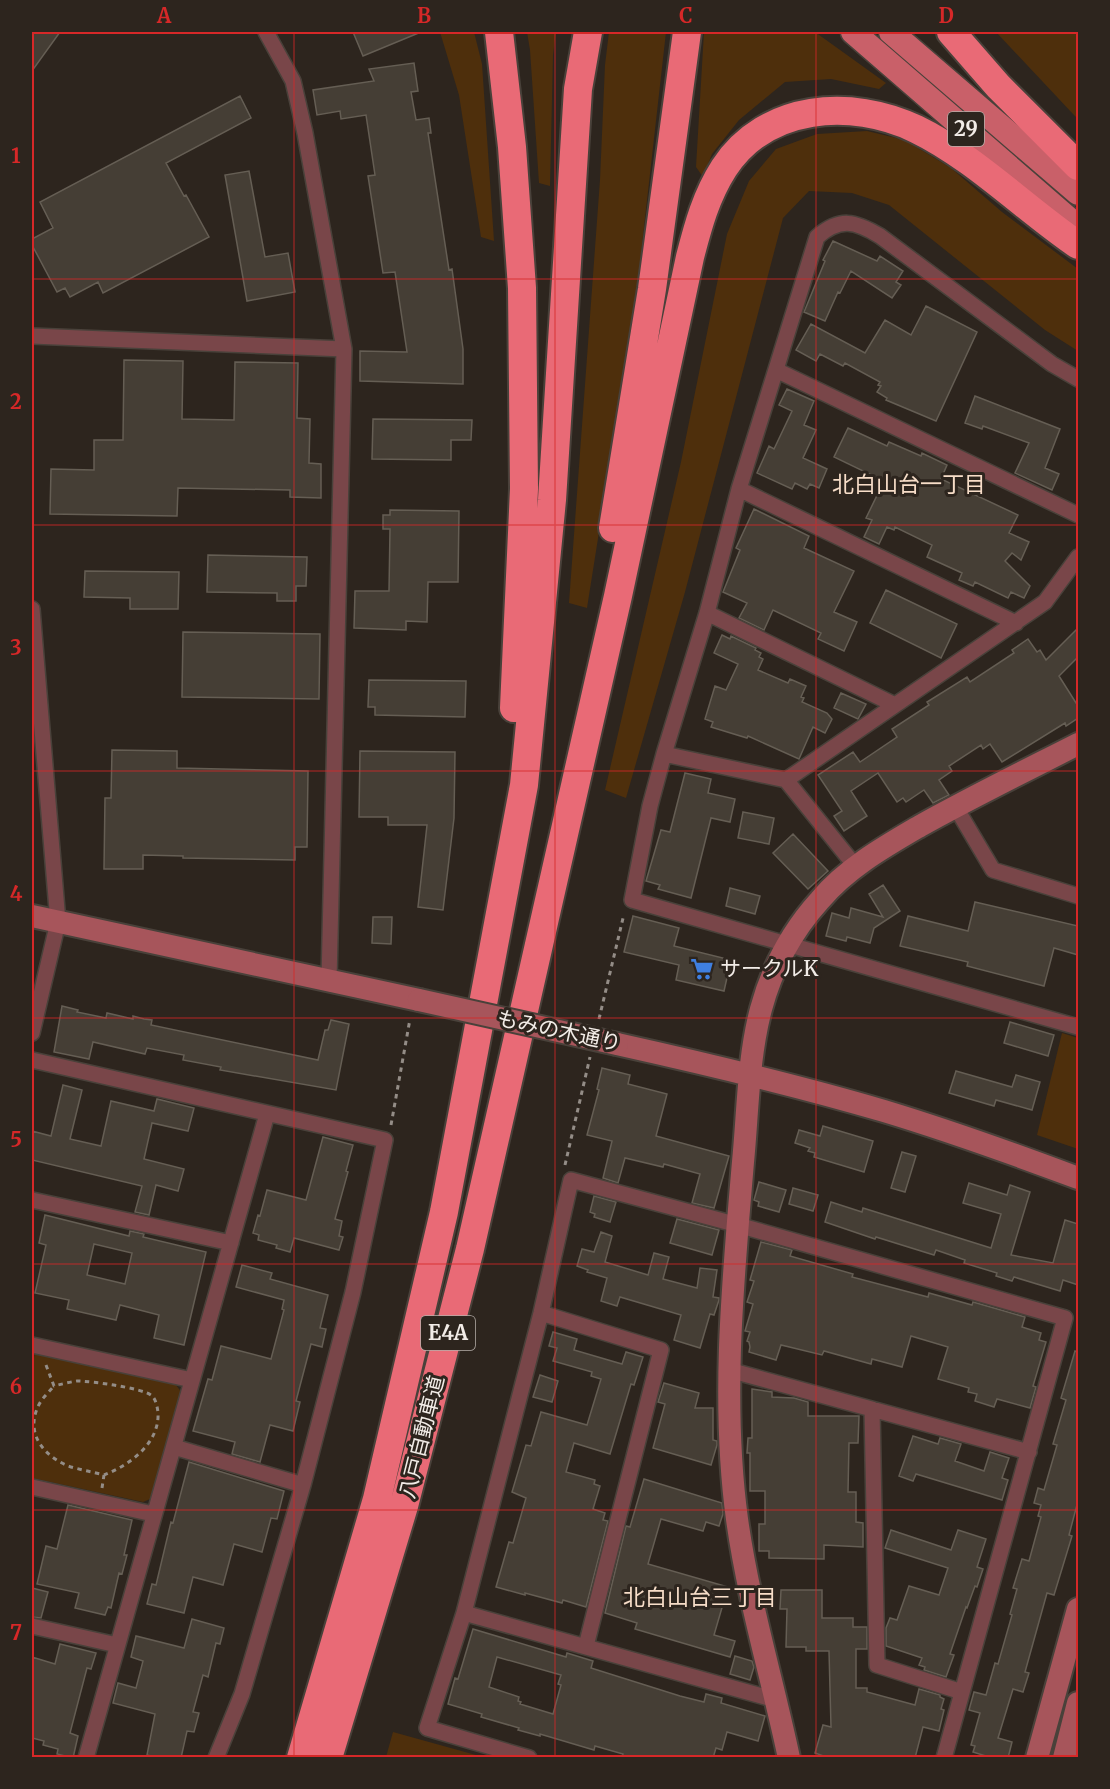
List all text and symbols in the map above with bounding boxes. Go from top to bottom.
text: A [156,3,172,28]
text: B [417,3,431,28]
text: C [679,3,693,28]
text: D [938,3,954,28]
road number: 29 [948,112,984,146]
text: 1 [11,143,21,168]
text: 2 [10,389,22,414]
district label: 北白山台一丁目 [832,470,986,498]
text: 3 [10,635,22,660]
text: 4 [10,881,23,906]
place label: サークルK [720,955,819,982]
supermarket icon: サークルK [689,956,715,982]
street label: もみの木通り [495,1004,624,1057]
text: 5 [10,1127,22,1152]
road number: E4A [421,1316,475,1350]
street label: 八戸自動車道 [393,1372,450,1501]
text: 6 [10,1374,22,1399]
district label: 北白山台三丁目 [623,1583,777,1611]
text: 7 [10,1620,22,1645]

